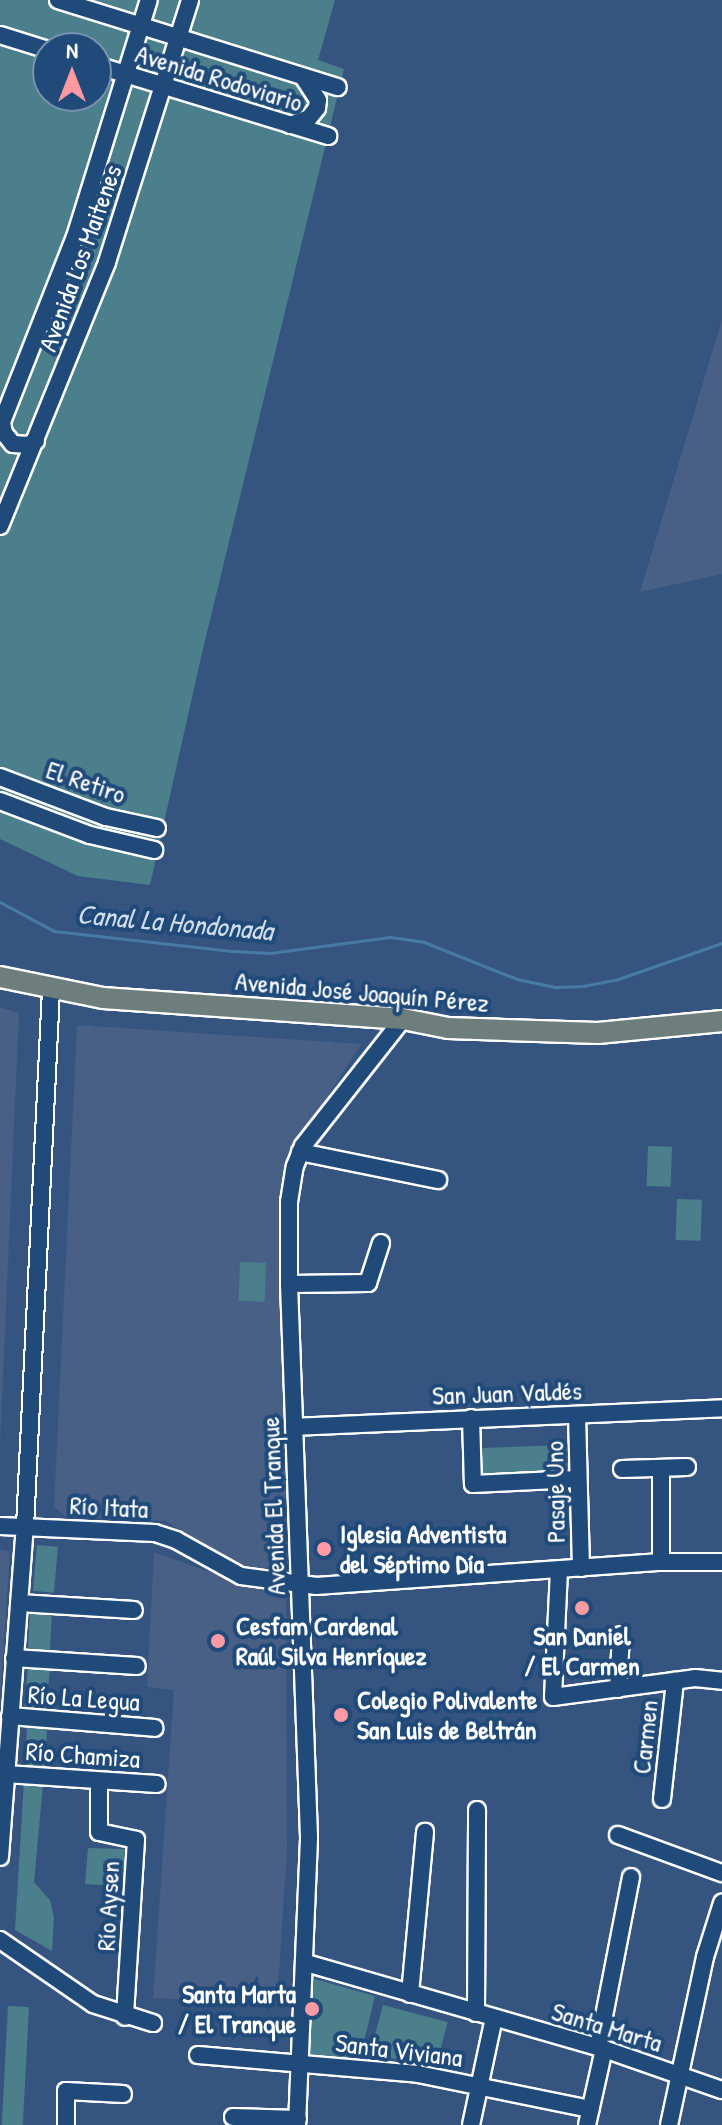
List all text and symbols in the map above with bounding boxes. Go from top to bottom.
north arrow [32,32,112,112]
text: N [66,35,78,65]
street label: Avenida Rodoviario [132,38,306,118]
street label: Avenida Los Maitenes [32,160,128,356]
street label: El Retiro [42,754,130,810]
water label: Canal La Hondonada [76,897,274,947]
street label: Avenida José Joaquín Pérez [234,965,490,1019]
street label: San Juan Valdés [431,1375,583,1411]
street label: Avenida El Tranque [254,1416,292,1596]
street label: Pasaje Uno [539,1441,571,1543]
street label: Río Itata [69,1489,149,1525]
place label: Iglesia Adventista del Séptimo Día [340,1518,506,1580]
marker: Iglesia Adventista del Séptimo Día [315,1540,333,1558]
marker: San Daniel / El Carmen [573,1599,591,1617]
place label: Cesfam Cardenal Raúl Silva Henríquez [236,1610,427,1672]
place label: San Daniel / El Carmen [524,1620,640,1682]
marker: Cesfam Cardenal Raúl Silva Henríquez [207,1630,229,1652]
street label: Río La Legua [27,1679,141,1717]
place label: Colegio Polivalente San Luis de Beltrán [357,1684,537,1746]
street label: Carmen [626,1698,664,1776]
marker: Colegio Polivalente San Luis de Beltrán [332,1706,350,1724]
street label: Río Chamiza [25,1735,141,1775]
street label: Río Aysen [90,1860,126,1952]
place label: Santa Marta / El Tranque [178,1978,296,2040]
street label: Santa Marta [548,1995,666,2059]
marker: Santa Marta / El Tranque [303,2000,321,2018]
street label: Santa Viviana [334,2027,464,2073]

